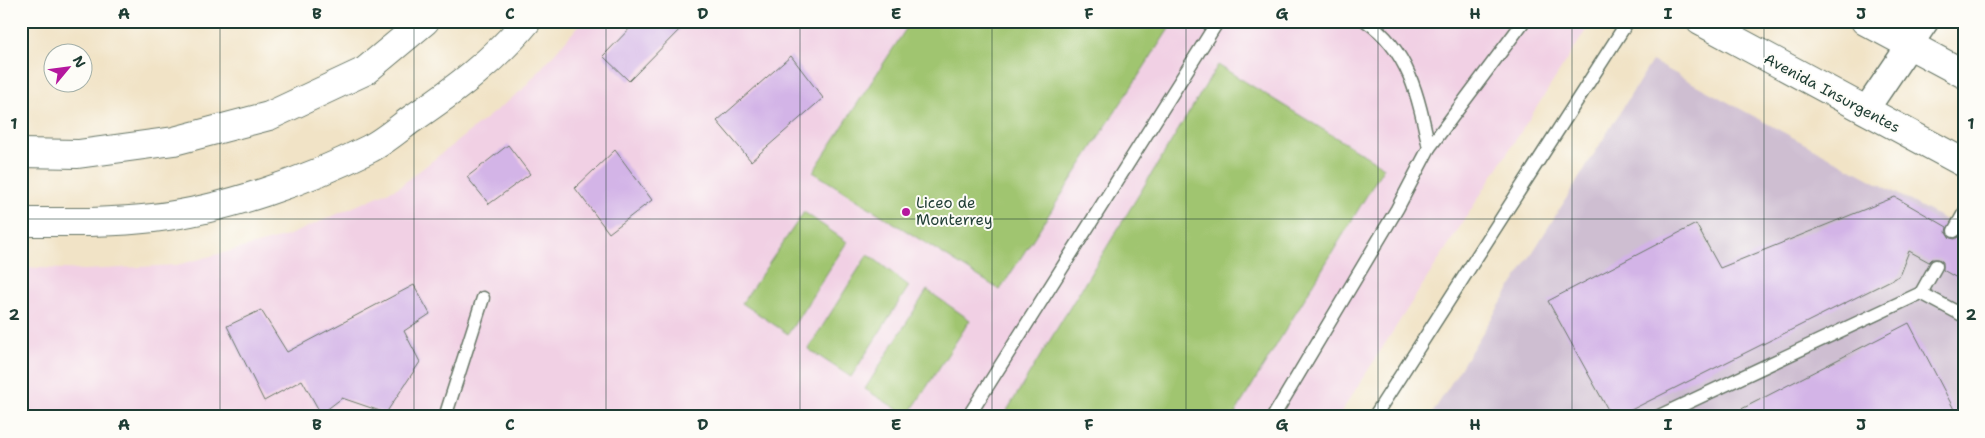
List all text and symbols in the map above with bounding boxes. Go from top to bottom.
text: A [118,3,130,24]
text: B [312,3,322,24]
text: C [505,3,515,24]
text: D [697,3,709,24]
text: E [891,3,901,24]
text: F [1084,3,1094,24]
text: G [1276,3,1289,24]
text: H [1469,3,1481,24]
text: I [1664,3,1673,24]
text: J [1856,3,1866,24]
north arrow [42,42,92,92]
street label: Avenida Insurgentes [1761,49,1903,137]
text: N [69,52,90,71]
text: 1 [10,113,18,134]
text: 1 [1967,113,1975,134]
place label: Liceo de Monterrey [916,193,993,230]
marker: Liceo de Monterrey [900,206,912,218]
text: 2 [8,304,20,325]
text: 2 [1965,304,1977,325]
text: A [118,414,130,435]
text: B [312,414,322,435]
text: C [505,414,515,435]
text: D [697,414,709,435]
text: E [891,414,901,435]
text: F [1084,414,1094,435]
text: G [1276,414,1289,435]
text: H [1469,414,1481,435]
text: I [1664,414,1673,435]
text: J [1856,414,1866,435]

